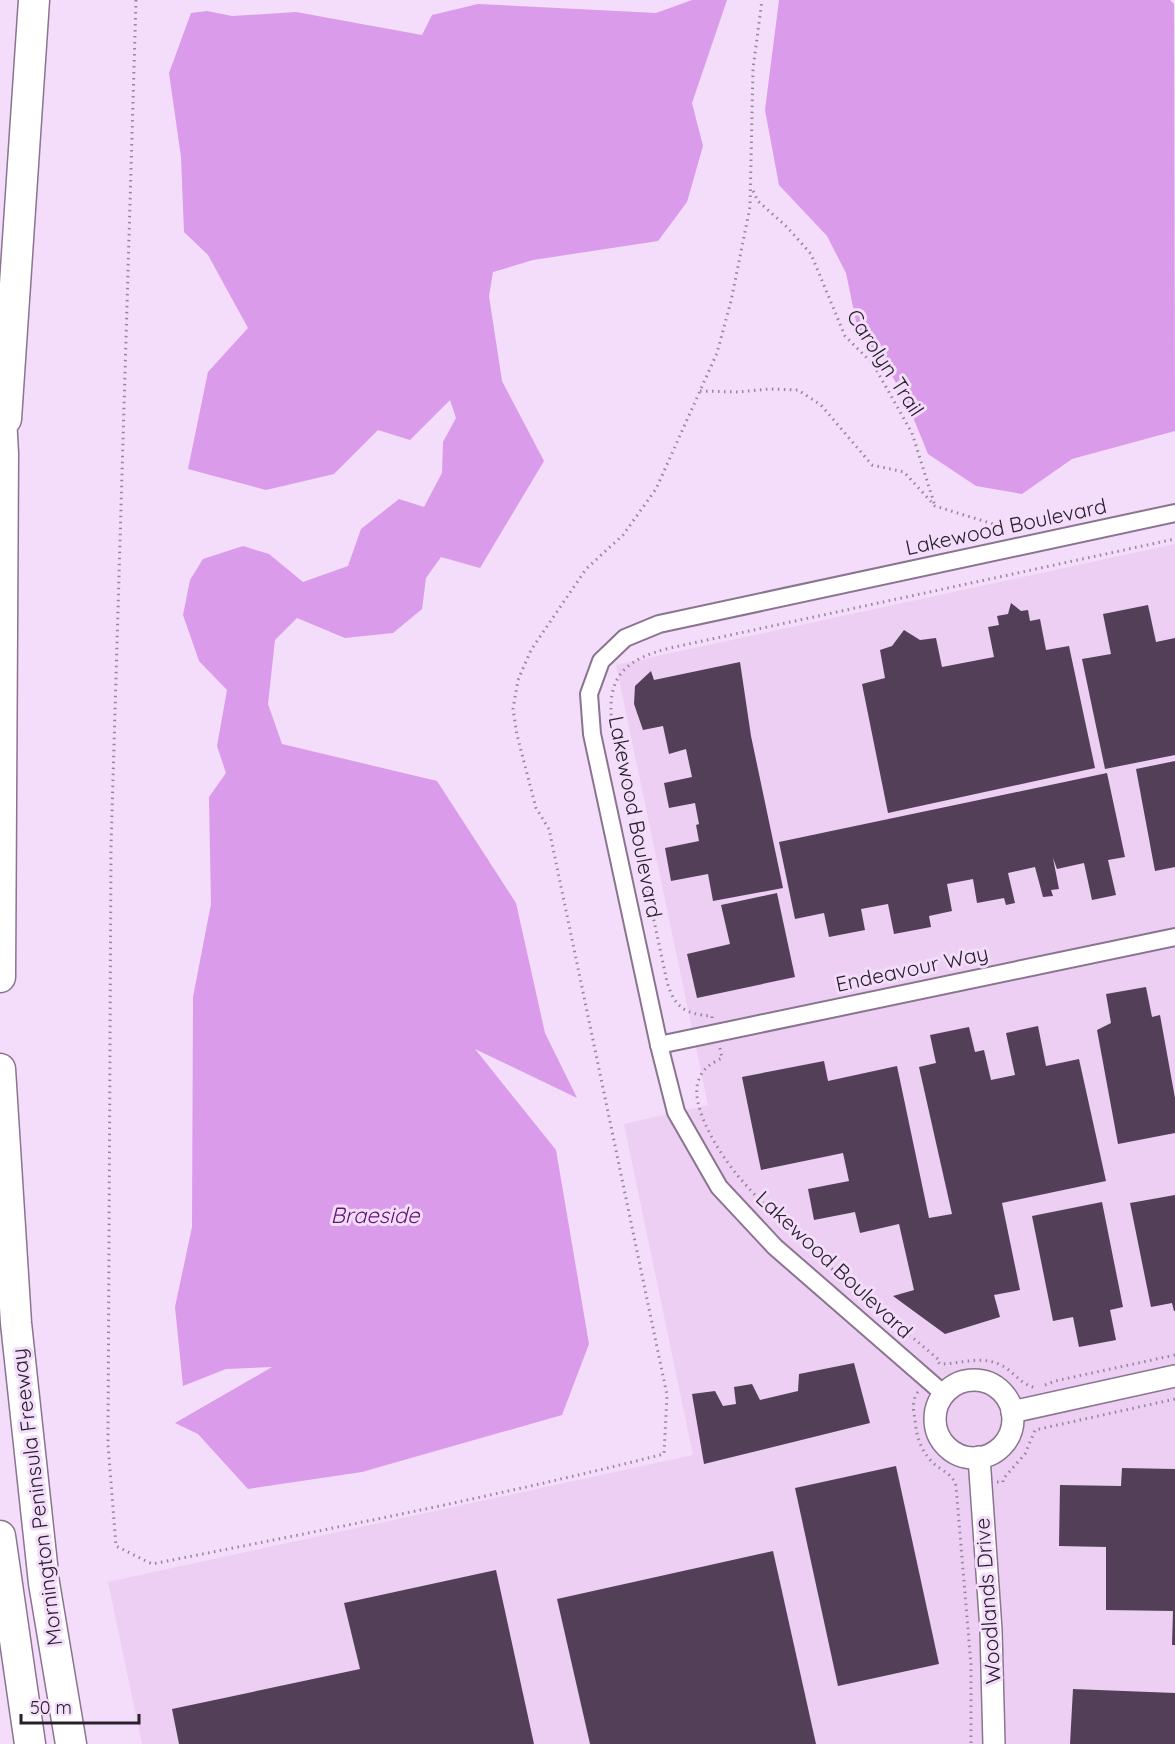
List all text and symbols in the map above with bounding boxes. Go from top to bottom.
street label: Carolyn Trail [842,304,930,421]
street label: Lakewood Boulevard [903,492,1109,560]
street label: Lakewood Boulevard [604,714,668,920]
street label: Endeavour Way [833,939,991,997]
street label: Lakewood Boulevard [751,1185,919,1344]
water label: Braeside [330,1201,421,1229]
street label: Mornington Peninsula Freeway [5,1347,67,1647]
street label: Woodlands Drive [968,1517,1006,1685]
scale bar [21,1687,140,1725]
text: 50 m [30,1696,72,1719]

